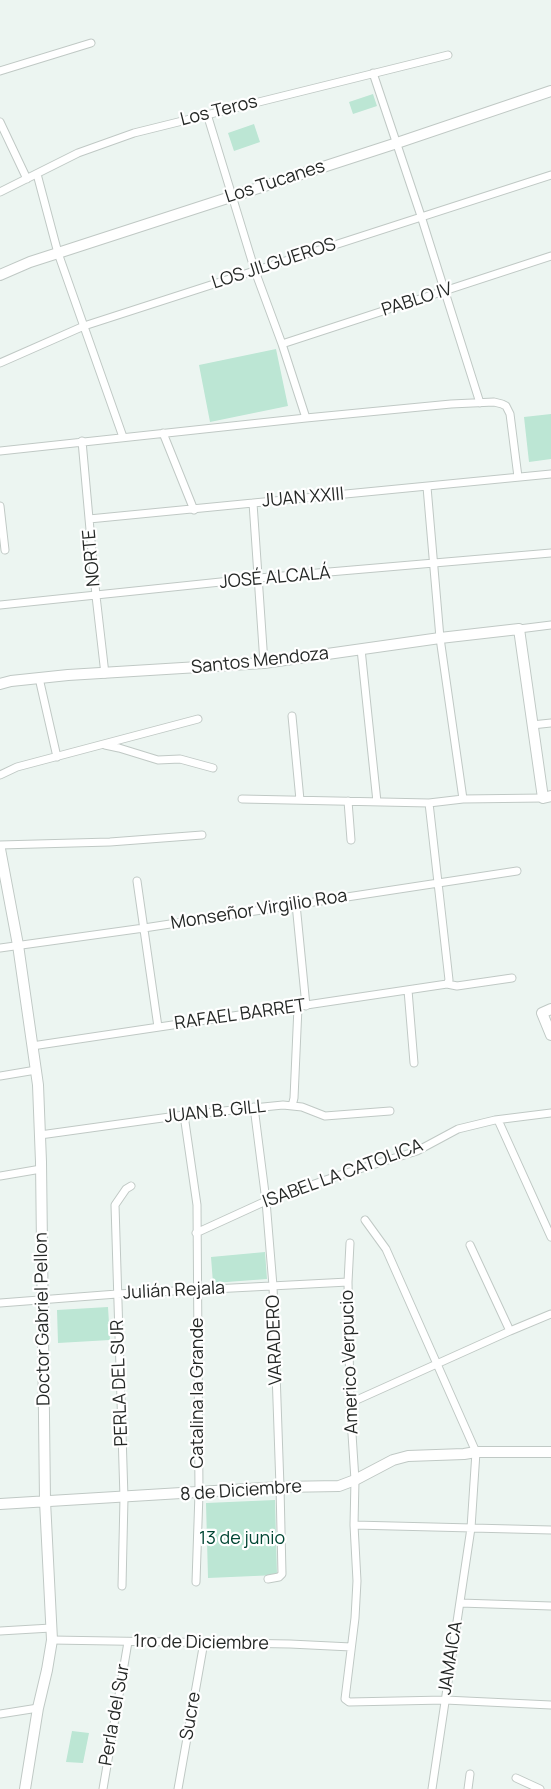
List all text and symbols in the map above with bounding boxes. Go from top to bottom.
street label: Los Teros [178,91,260,131]
street label: Los Tucanes [222,156,328,208]
street label: LOS JILGUEROS [209,234,339,294]
street label: PABLO IV [379,278,455,322]
street label: JUAN XXIII [261,484,345,512]
street label: NORTE [79,528,105,588]
street label: JOSÉ ALCALÁ [219,562,331,594]
street label: Santos Mendoza [190,643,330,679]
street label: Monseñor Virgilio Roa [169,885,349,935]
street label: RAFAEL BARRET [173,995,307,1035]
street label: JUAN B. GILL [163,1096,267,1128]
street label: ISABEL LA CATOLICA [260,1135,426,1213]
street label: Doctor Gabriel Pellon [31,1232,55,1406]
street label: Julián Rejala [122,1278,226,1304]
street label: Americo Verpucio [337,1289,363,1435]
street label: VARADERO [263,1294,287,1386]
street label: Catalina la Grande [187,1317,209,1469]
street label: PERLA DEL SUR [107,1319,133,1447]
street label: 8 de Diciembre [179,1476,303,1506]
park label: 13 de junio [199,1528,285,1550]
street label: JAMAICA [435,1620,467,1696]
street label: 1ro de Diciembre [133,1631,269,1655]
street label: Perla del Sur [95,1662,135,1768]
street label: Sucre [176,1690,206,1742]

